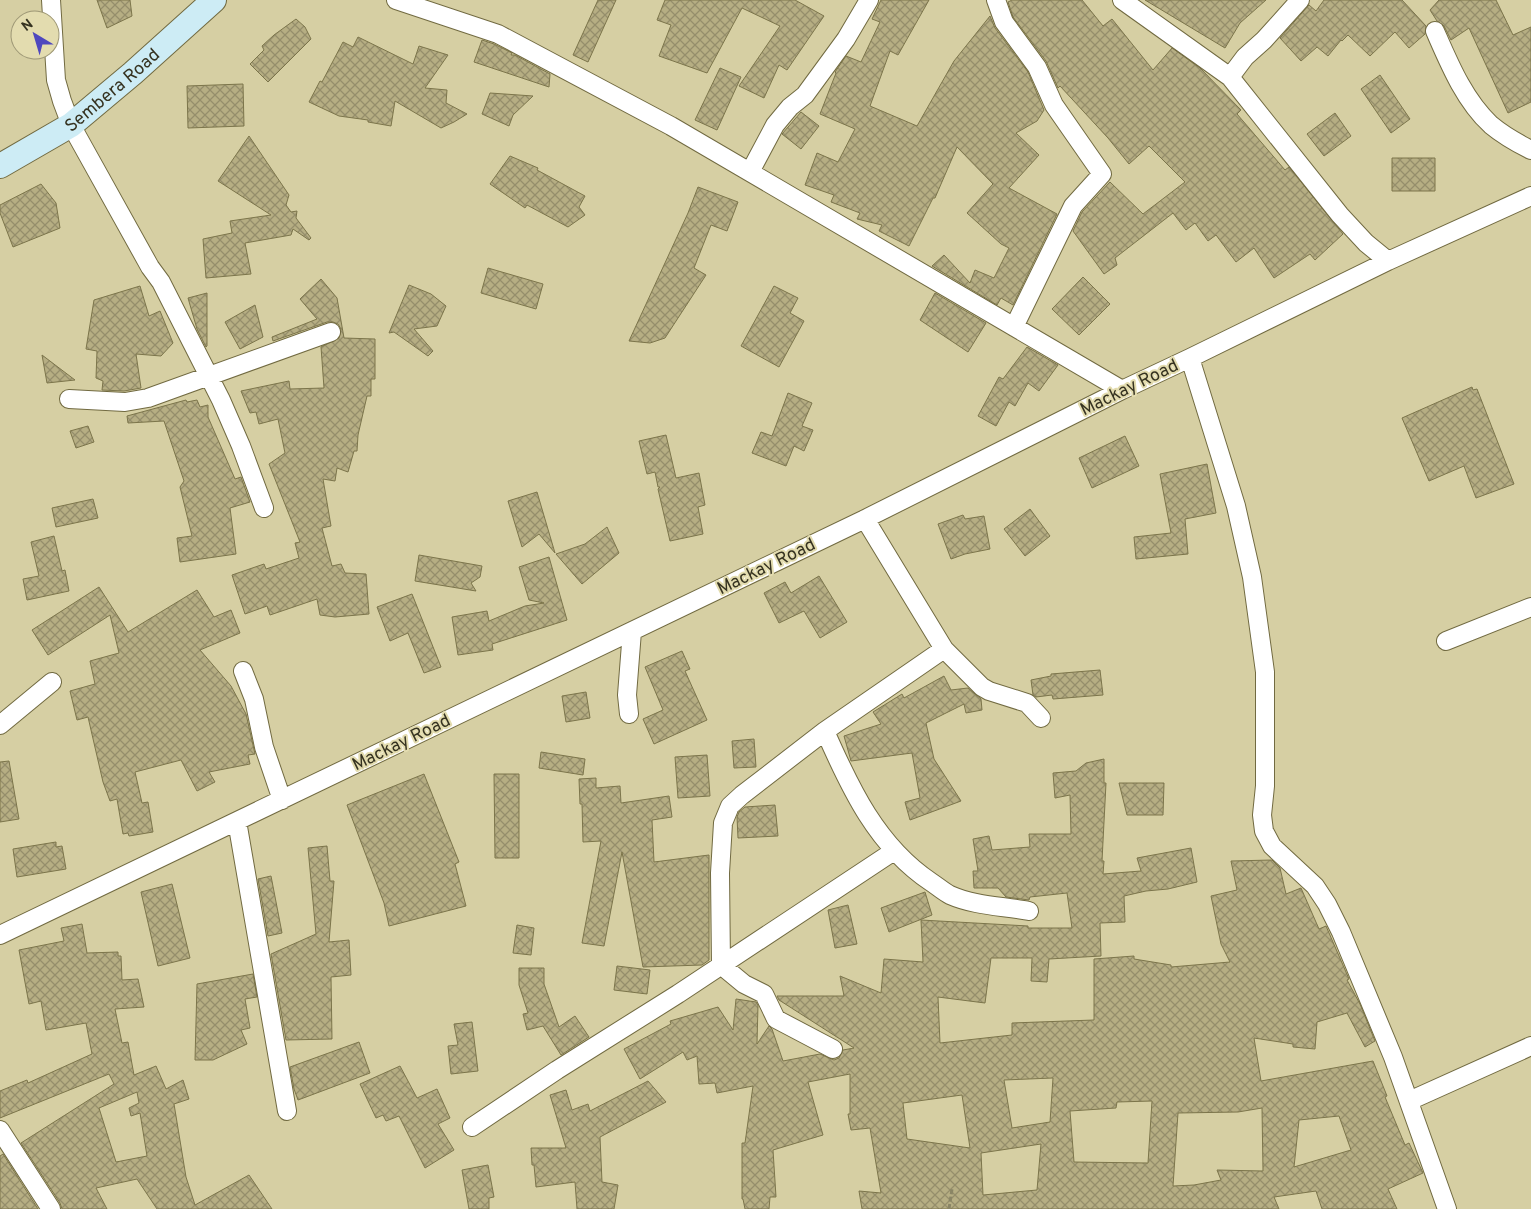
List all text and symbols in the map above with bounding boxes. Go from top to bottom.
north arrow [10,10,60,60]
text: N [19,16,37,36]
street label: Sembera Road [61,44,166,138]
street label: Mackay Road [1077,355,1183,422]
street label: Mackay Road [714,534,820,601]
street label: Mackay Road [349,710,455,777]

